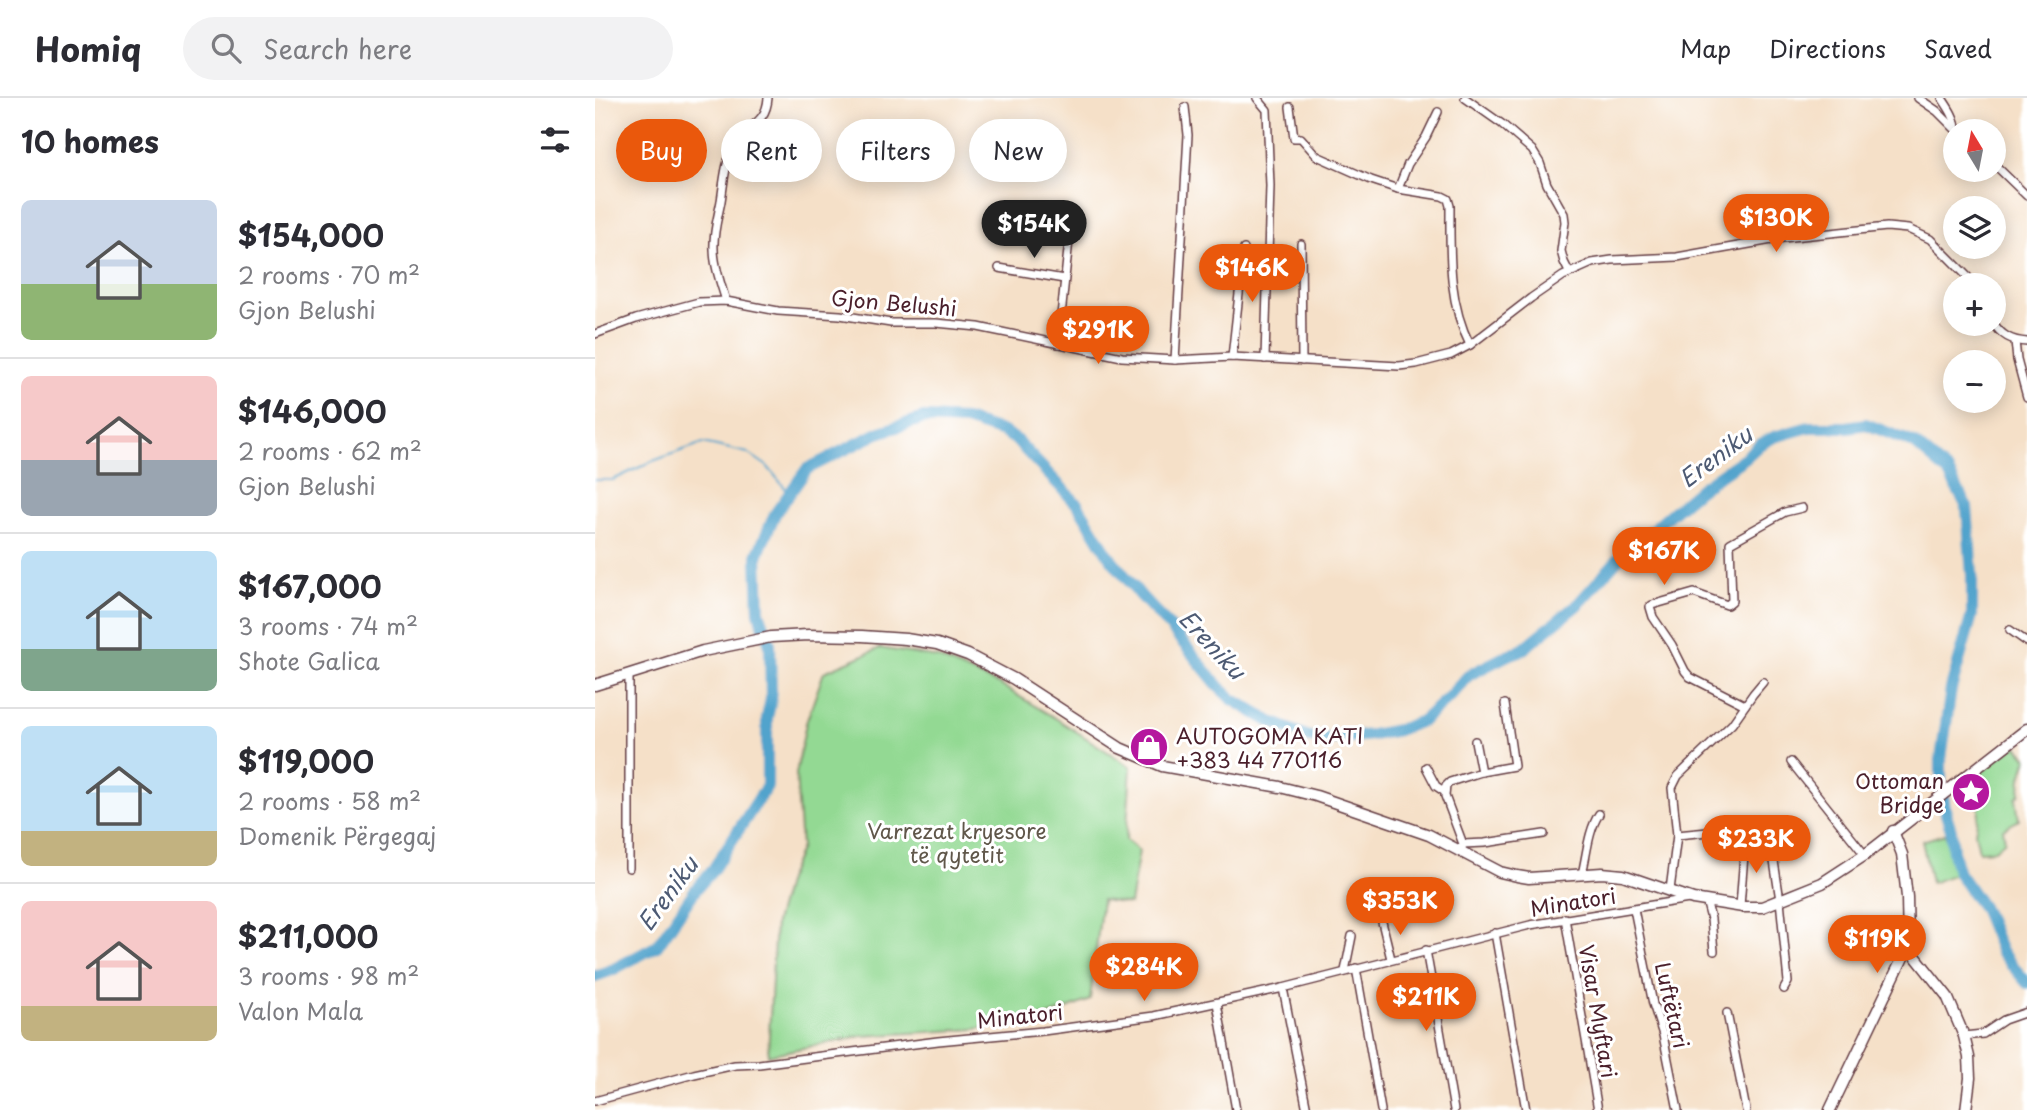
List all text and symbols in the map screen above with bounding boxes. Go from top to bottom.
search box [183,17,673,80]
text: Homiq [35,23,141,73]
icon: search [207,29,245,67]
text: Search here [263,29,412,68]
text: Map [1680,30,1731,66]
text: Directions [1769,30,1886,66]
text: Saved [1924,30,1992,66]
text: 10 homes [21,118,159,163]
chip: Buy [616,119,707,182]
chip: Rent [721,119,822,182]
chip: Filters [836,119,955,182]
chip: New [969,119,1067,182]
north arrow [1943,119,2005,182]
map controls [1943,119,2006,413]
icon: filters [536,121,574,159]
pin: $130K [1727,194,1825,254]
button: layers [1943,196,2006,259]
text: $130K [1739,199,1813,234]
pin: $154K [985,200,1083,260]
text: $154K [998,205,1070,240]
text: $154,000 [238,212,384,257]
icon: home [77,228,161,312]
pin: $146K [1203,244,1301,304]
text: $146K [1215,249,1289,284]
text: 2 rooms · 70 m² [238,257,420,292]
button: + [1943,273,2006,336]
street label: Gjon Belushi [830,281,958,323]
text: Gjon Belushi [238,292,376,327]
pin: $291K [1049,306,1147,366]
text: $291K [1062,311,1134,346]
button: − [1943,350,2006,413]
text: $146,000 [238,388,387,433]
icon: home [77,404,161,488]
water label: Ereniku [1671,416,1760,495]
text: 2 rooms · 62 m² [238,433,422,468]
text: Gjon Belushi [238,468,376,503]
pin: $167K [1615,528,1713,587]
text: $167K [1628,532,1700,567]
text: $167,000 [238,563,382,608]
icon: home [77,579,161,663]
water label: Ereniku [1172,601,1255,688]
text: 3 rooms · 74 m² [238,608,418,643]
text: Shote Galica [238,643,380,678]
place label: AUTOGOMA KATI +383 44 770116 [1176,719,1364,775]
shop icon: AUTOGOMA KATI +383 44 770116 [1128,726,1170,768]
text: $119,000 [238,738,374,783]
icon: home [77,754,161,838]
place label: Ottoman Bridge [1855,764,1944,820]
place icon: Ottoman Bridge [1950,771,1992,813]
text: 2 rooms · 58 m² [238,783,421,818]
park label: Varrezat kryesore të qytetit [867,814,1047,870]
pin: $233K [1707,816,1805,875]
text: Domenik Përgegaj [238,818,436,853]
text: $233K [1718,820,1794,855]
water label: Ereniku [628,847,707,937]
pin: $353K [1351,878,1449,937]
street label: Minatori [1528,878,1618,924]
text: $353K [1362,882,1438,917]
text: $211,000 [238,913,378,958]
pin: $119K [1828,916,1926,975]
text: $119K [1844,920,1910,955]
icon: home [77,929,161,1013]
street label: Visar Myftari [1572,942,1626,1080]
pin: $284K [1095,944,1193,1003]
text: $284K [1105,948,1183,983]
text: 3 rooms · 98 m² [238,958,419,993]
street label: Luftëtari [1648,959,1698,1051]
pin: $211K [1377,974,1475,1033]
text: $211K [1392,978,1460,1013]
text: Valon Mala [238,993,363,1028]
street label: Minatori [975,995,1065,1035]

